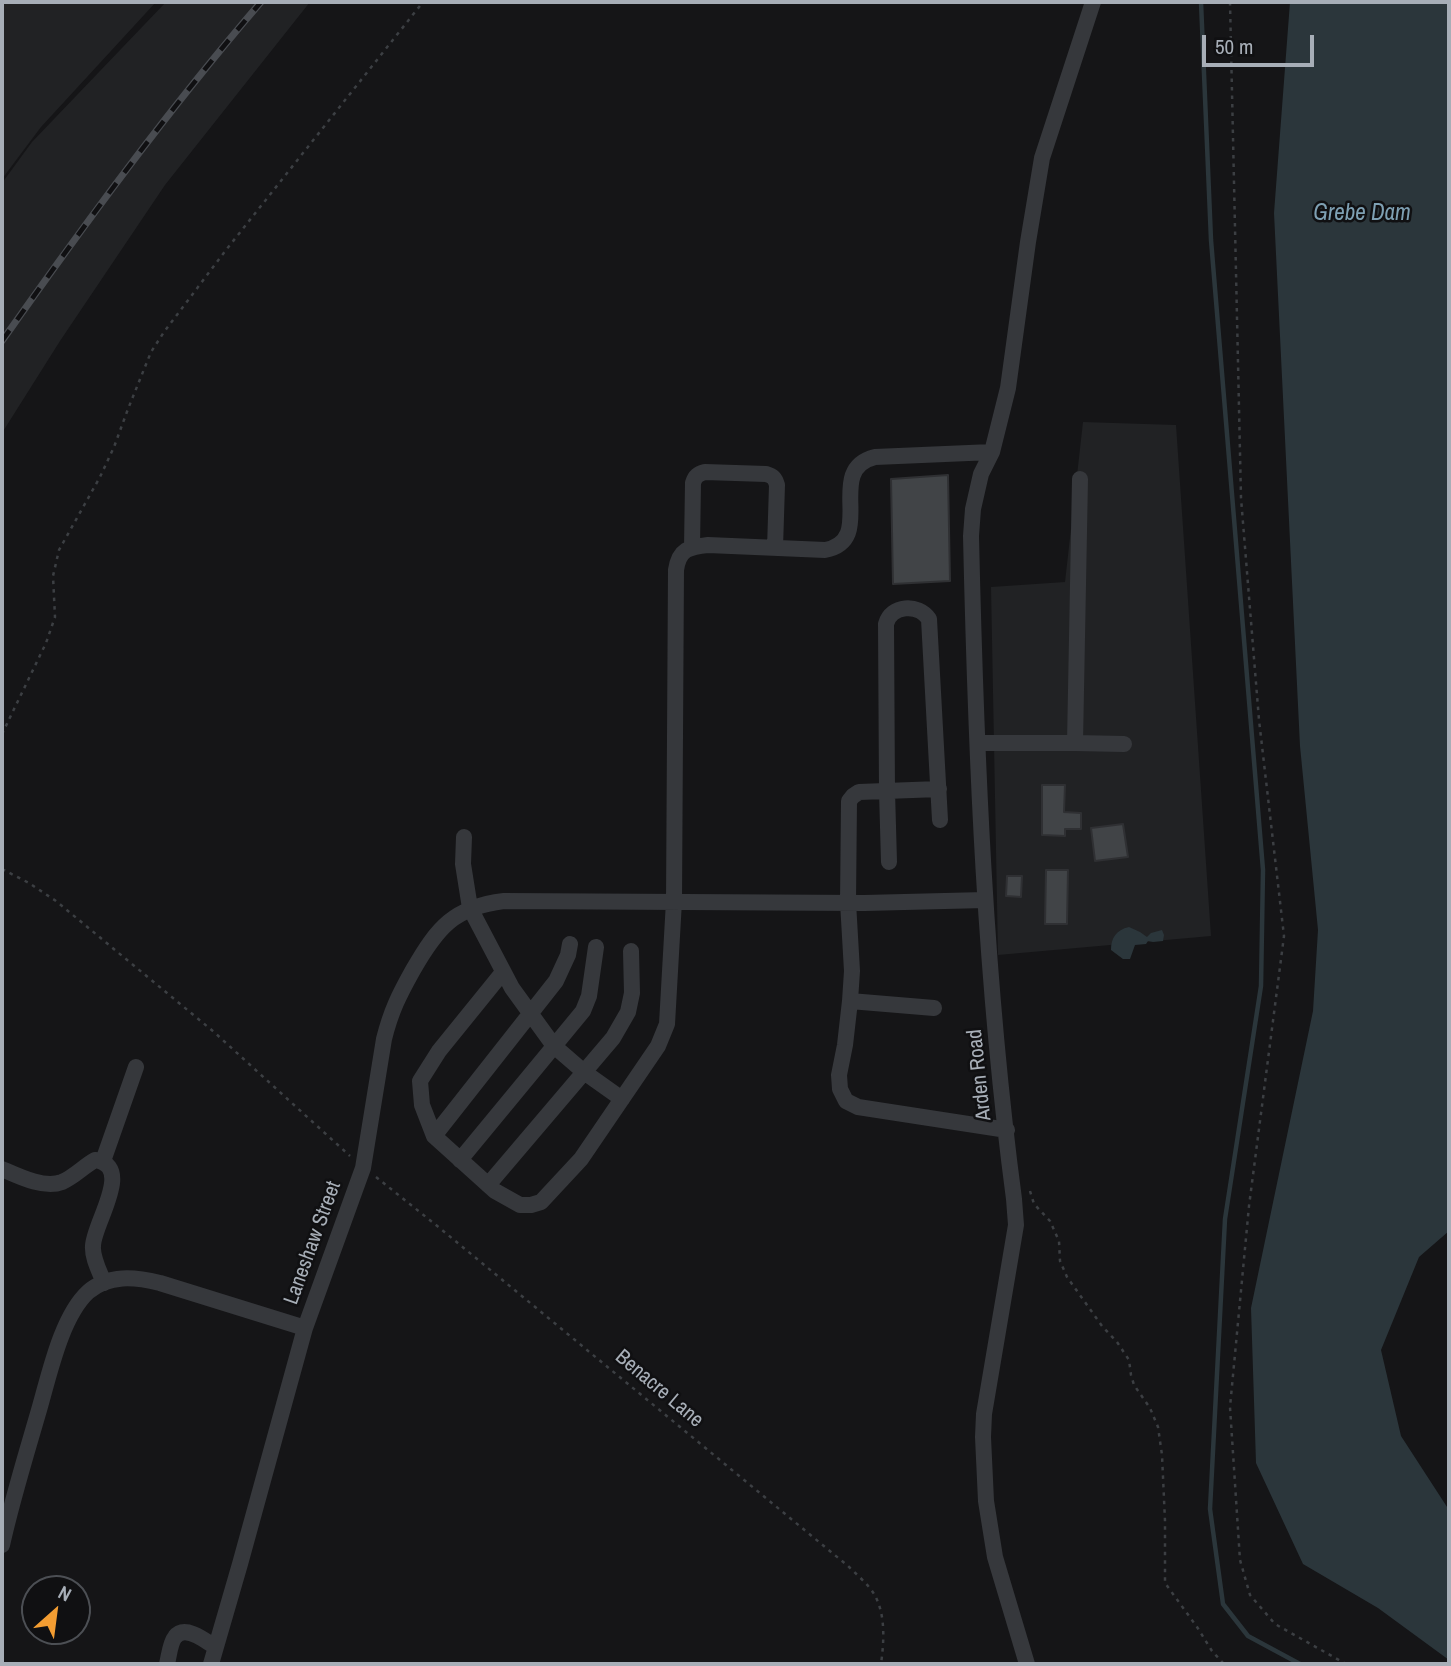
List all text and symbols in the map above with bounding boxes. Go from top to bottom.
scale bar [1206,21,1318,65]
text: 50 m [1215,32,1253,61]
water label: Grebe Dam [1313,200,1411,228]
street label: Arden Road [963,1028,997,1122]
street label: Laneshaw Street [279,1178,347,1308]
street label: Benacre Lane [610,1345,708,1433]
north arrow [21,1575,91,1645]
text: N [54,1579,76,1607]

